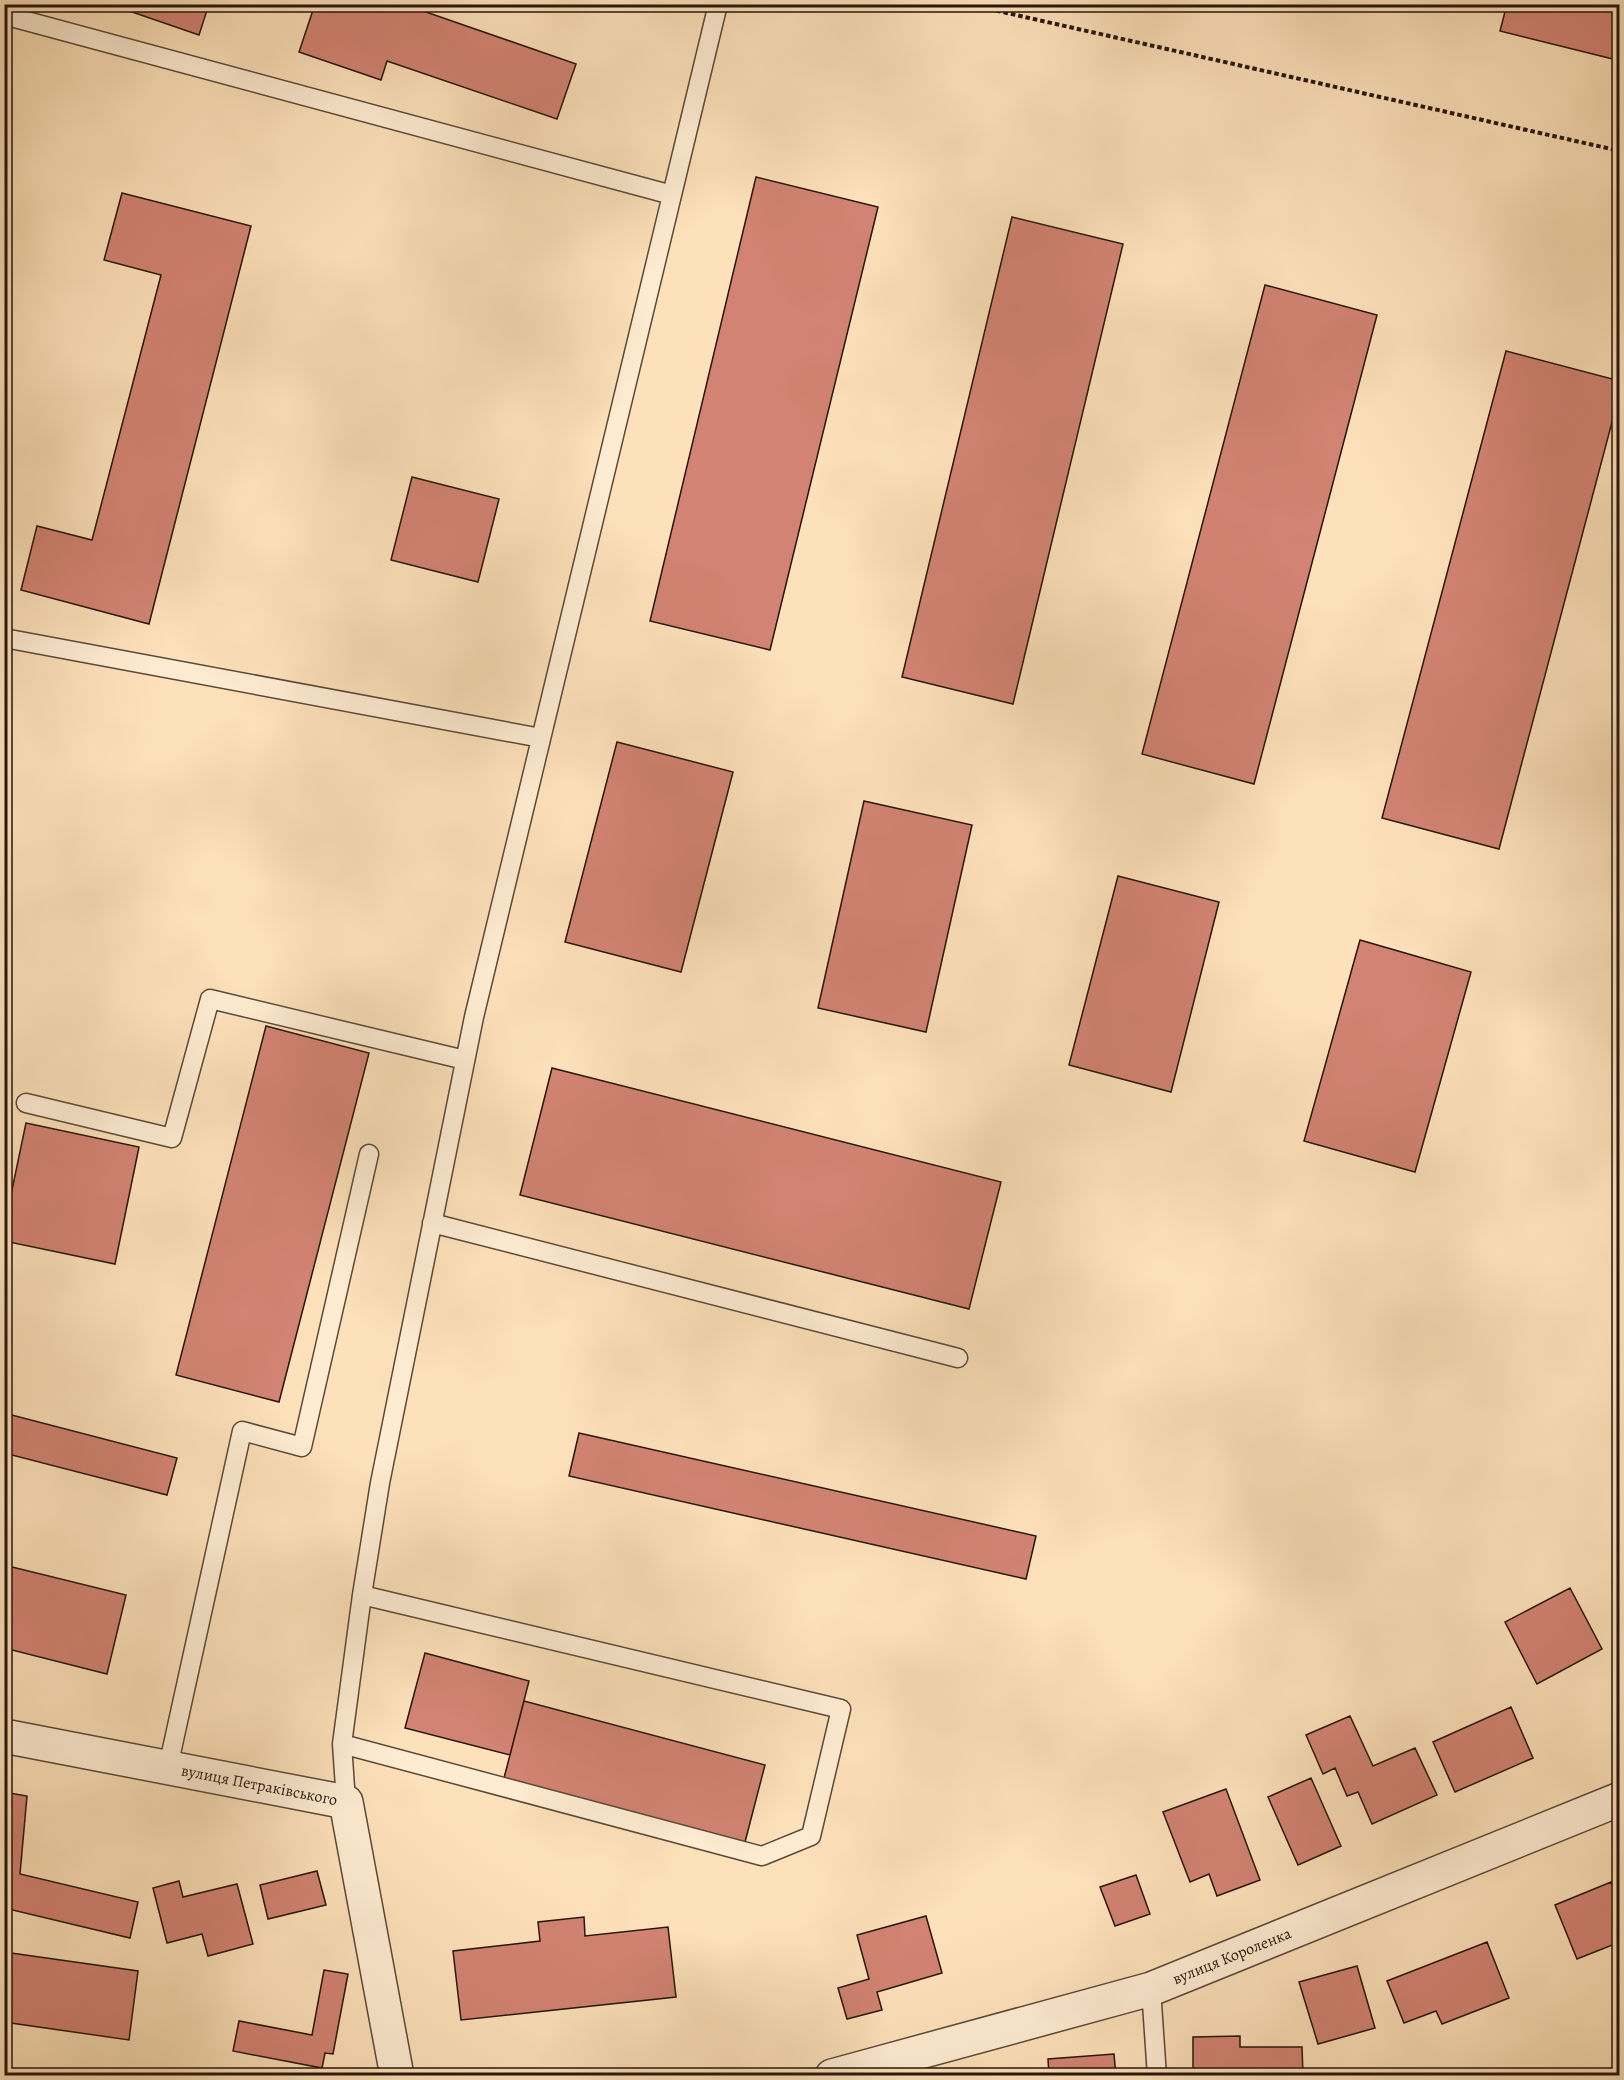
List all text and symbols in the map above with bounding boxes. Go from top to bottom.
street label: вулиця Петраківського [179,1759,339,1811]
street label: вулиця Короленка [1169,1922,1295,1990]

